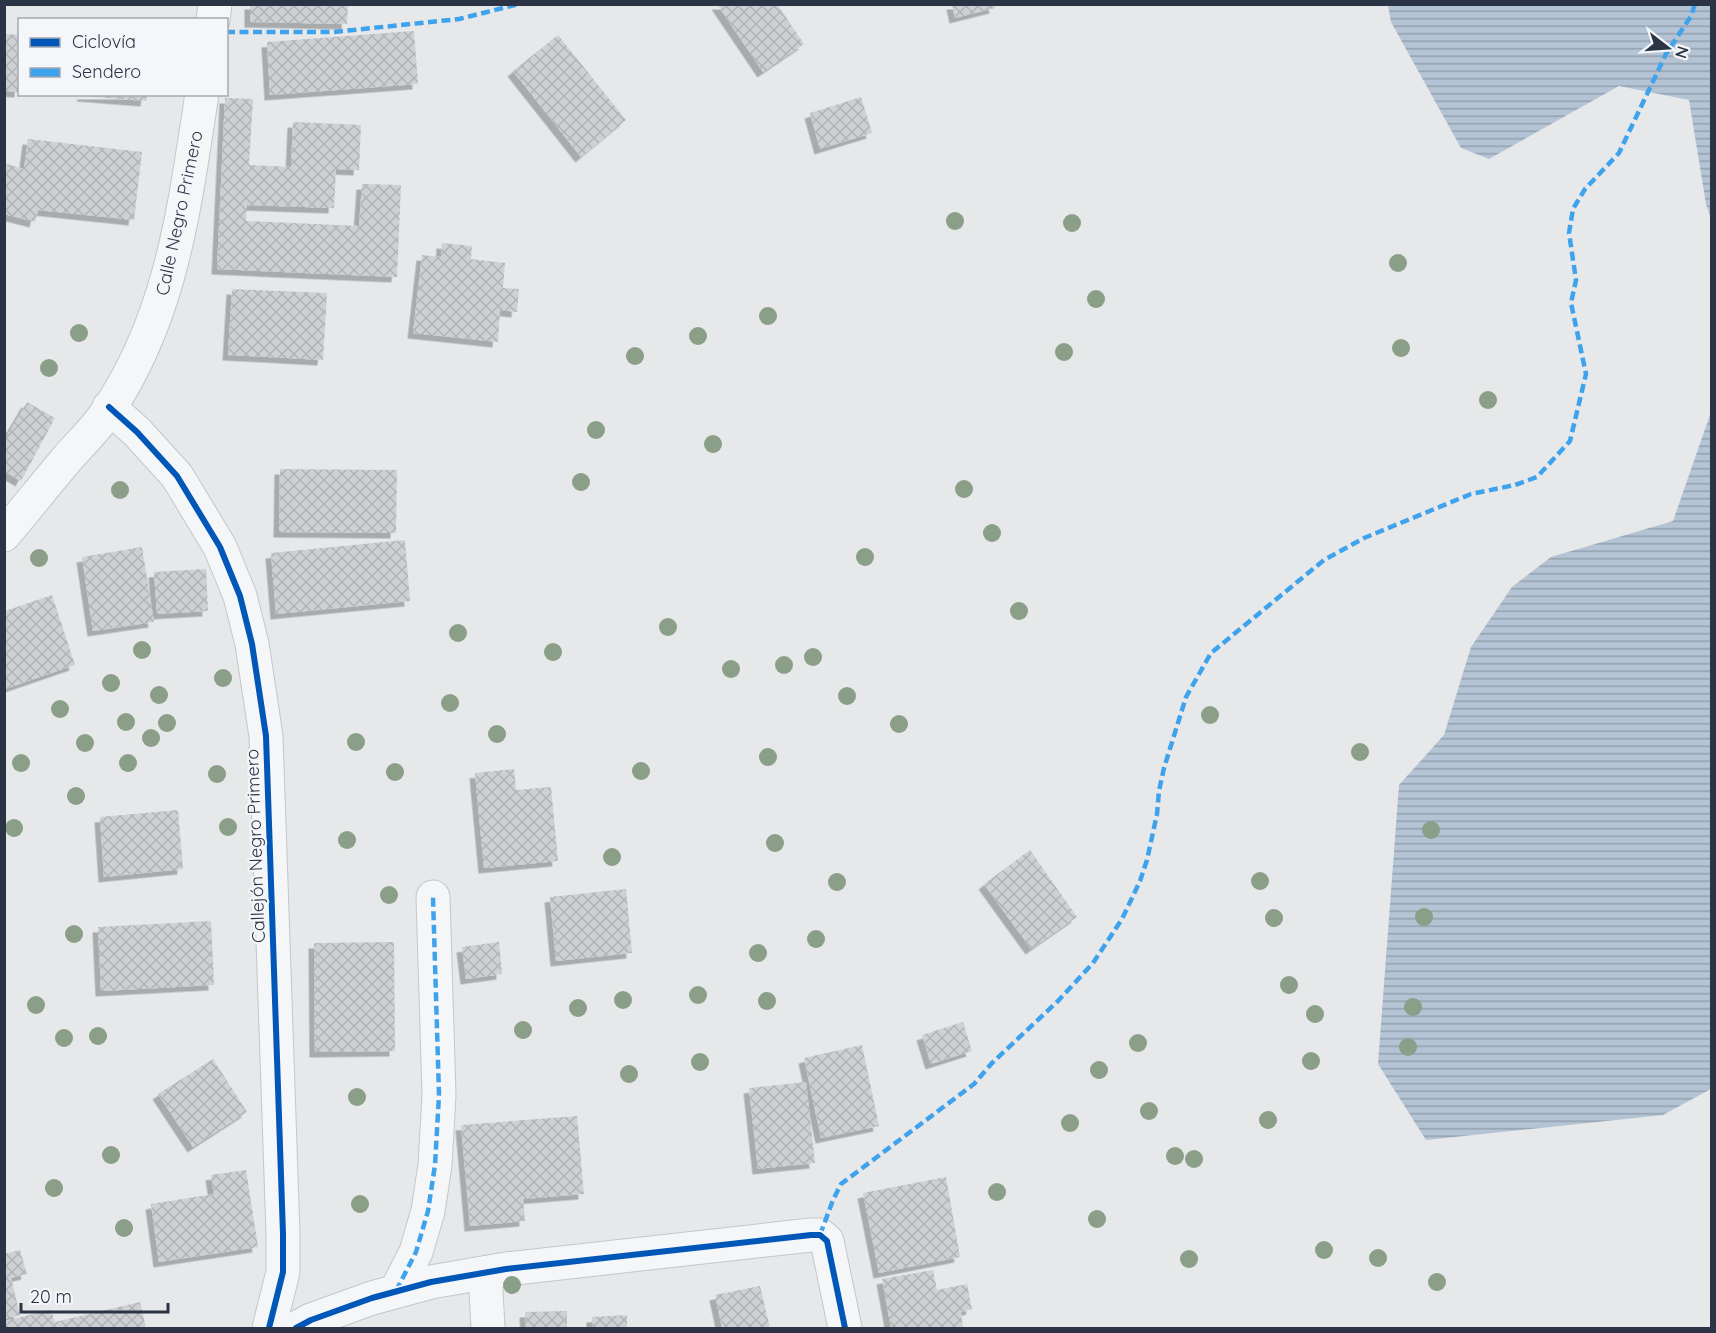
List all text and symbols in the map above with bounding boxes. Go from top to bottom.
legend [18,18,228,96]
north arrow [1638,18,1698,78]
text: Ciclovía [72,30,136,53]
text: N [1671,44,1694,61]
text: Sendero [72,60,141,83]
street label: Calle Negro Primero [150,128,208,298]
street label: Callejón Negro Primero [240,749,270,943]
scale bar [21,1276,168,1314]
text: 20 m [30,1285,72,1308]

